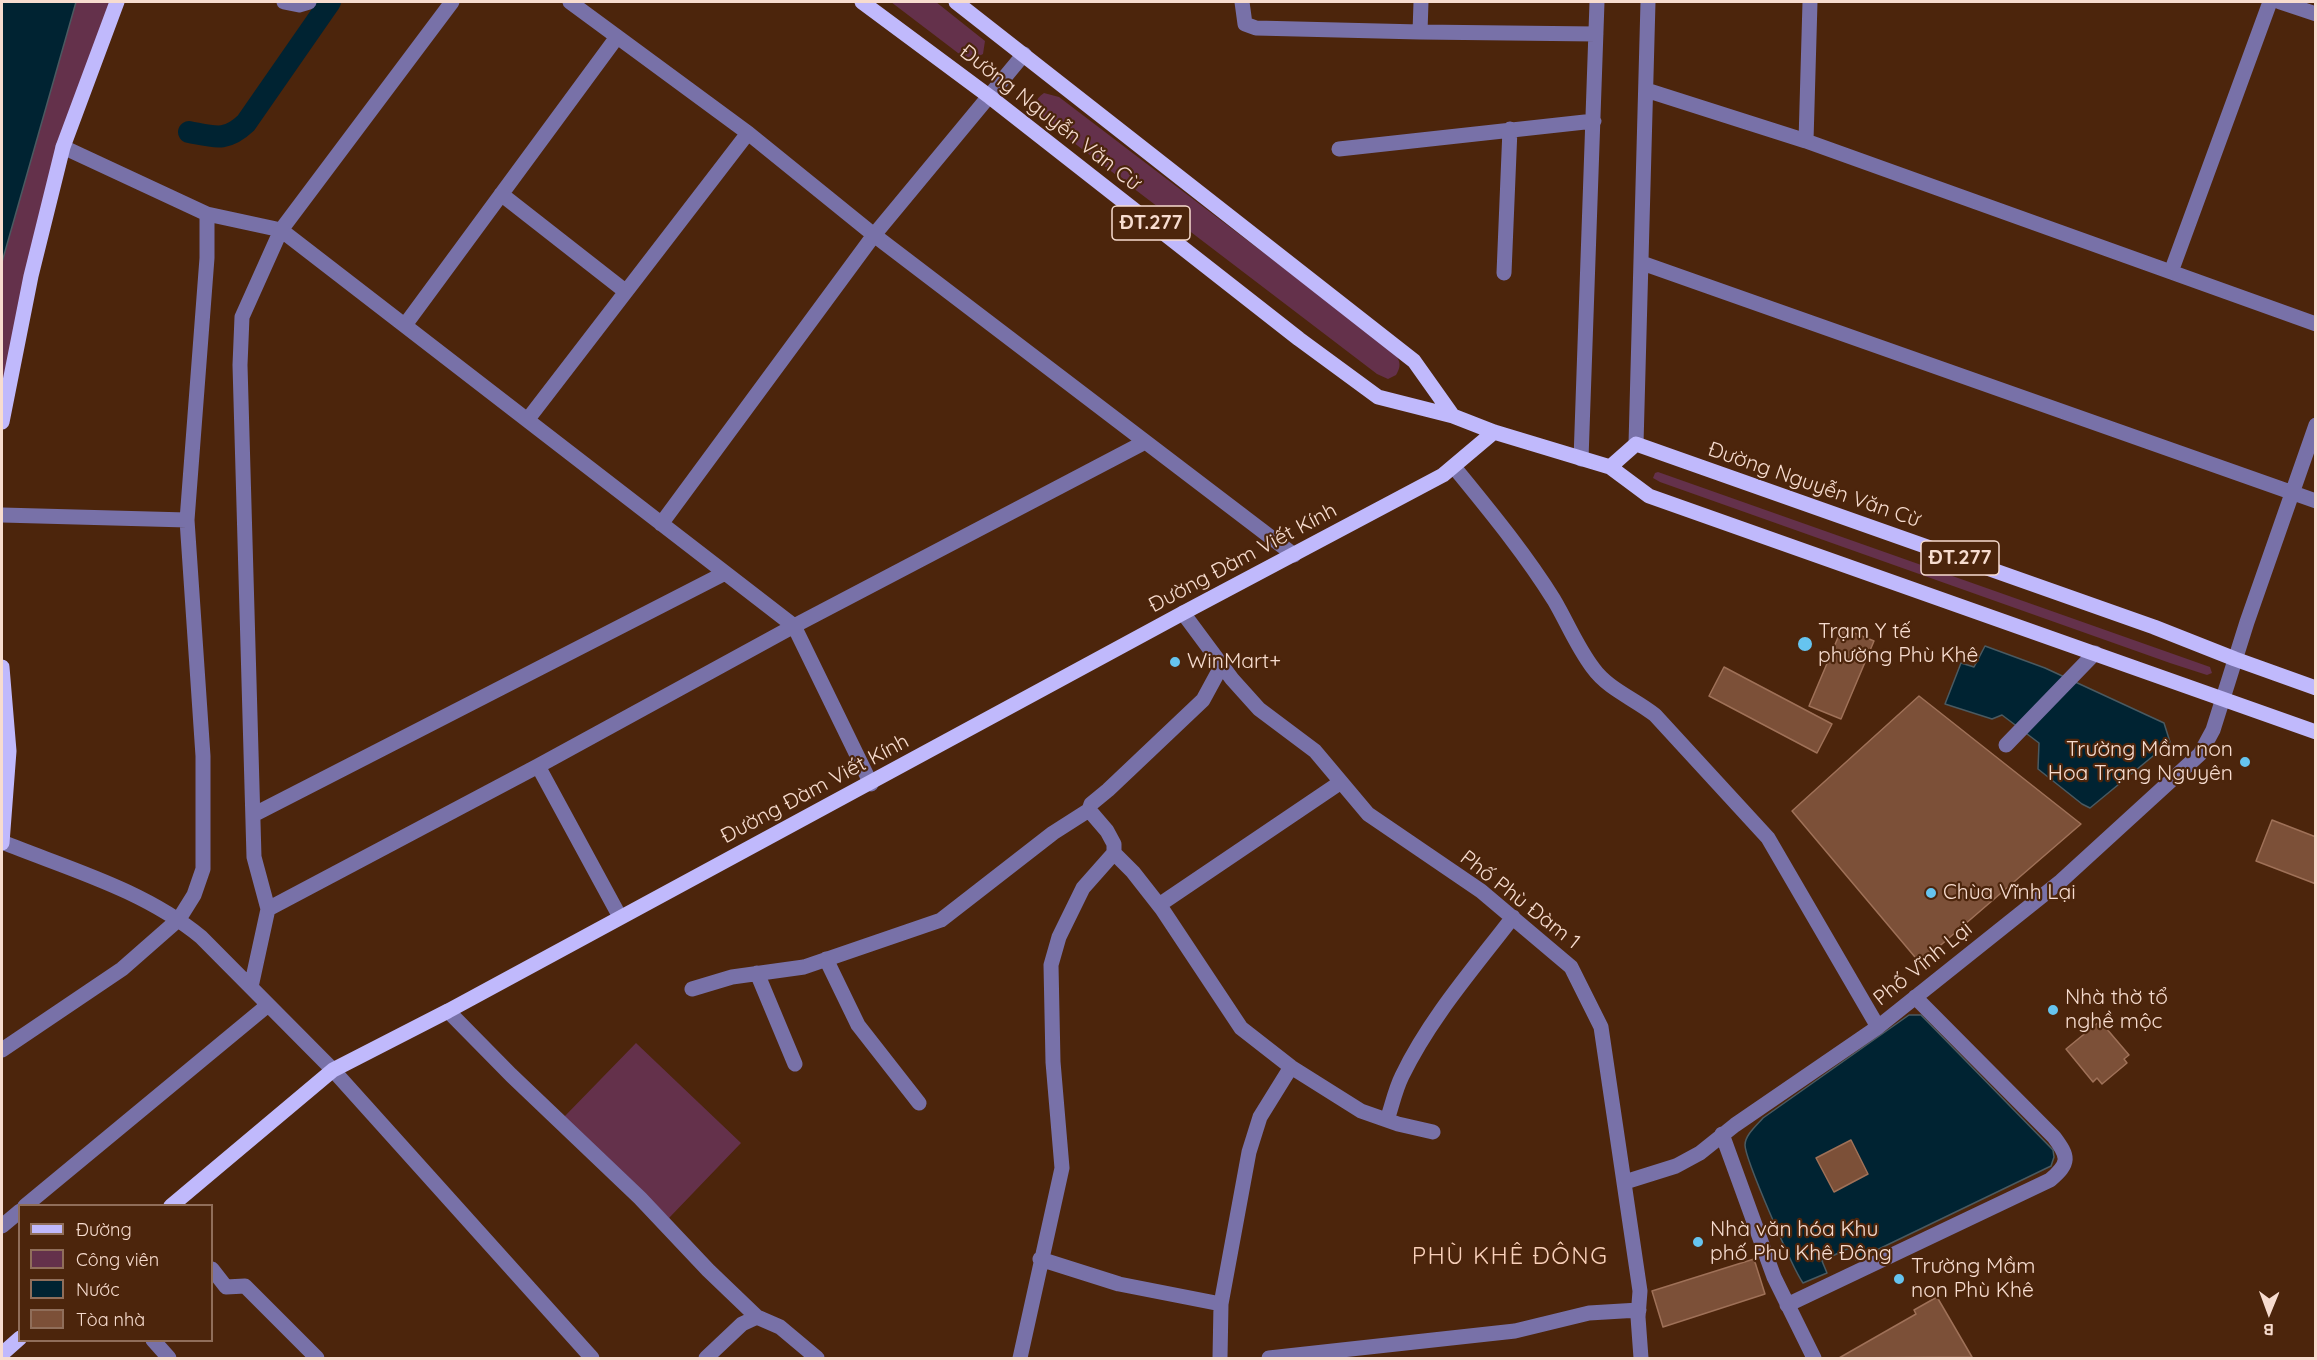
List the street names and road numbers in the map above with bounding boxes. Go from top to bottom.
street label: Đường Nguyễn Văn Cừ [955,40,1145,196]
road number: ĐT.277 [1112,206,1190,240]
street label: Đường Nguyễn Văn Cừ [1705,437,1923,533]
street label: Đường Đàm Viết Kính [1145,498,1341,618]
road number: ĐT.277 [1921,541,1999,575]
street label: Đường Đàm Viết Kính [717,729,913,849]
street label: Phố Phù Đàm 1 [1455,845,1585,955]
street label: Phố Vĩnh Lại [1869,917,1977,1011]

